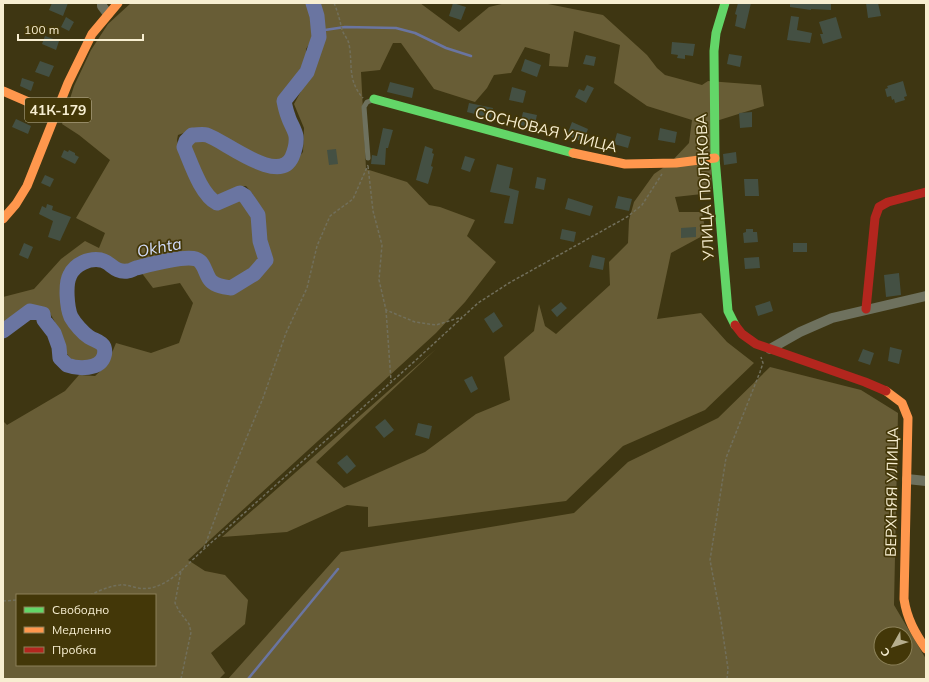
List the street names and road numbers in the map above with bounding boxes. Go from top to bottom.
road number: 41К-179 [25,98,91,122]
street label: СОСНОВАЯ УЛИЦА [473,103,619,156]
street label: УЛИЦА ПОЛЯКОВА [691,113,718,262]
street label: ВЕРХНЯЯ УЛИЦА [881,427,902,557]

